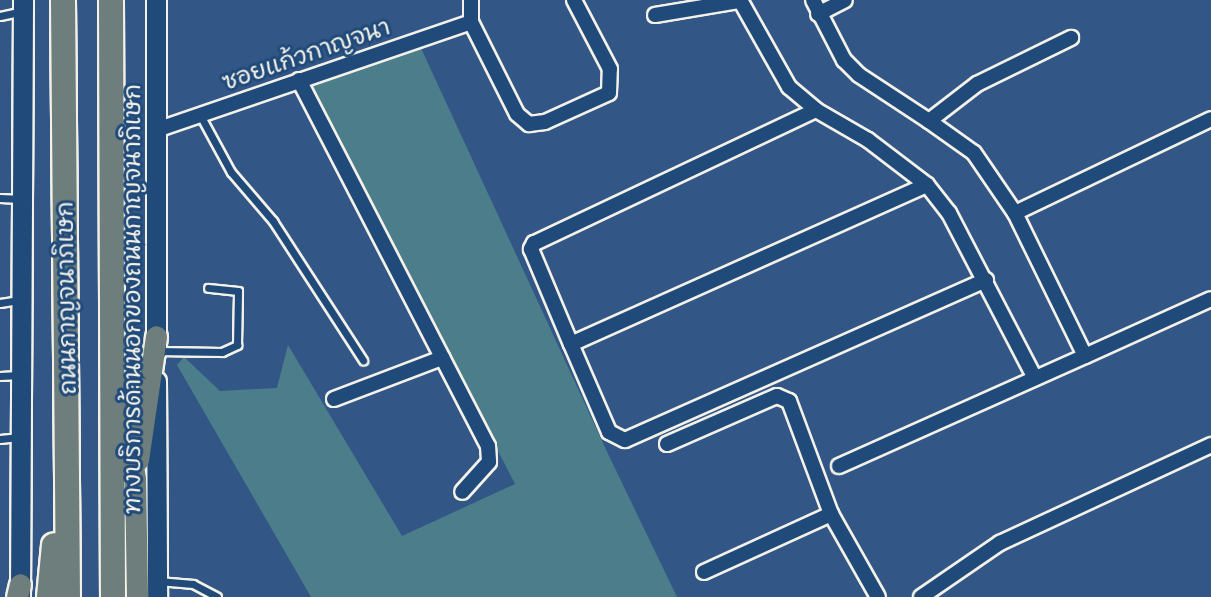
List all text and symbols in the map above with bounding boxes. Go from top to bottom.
street label: ซอยแก้วกาญจนา [218,12,394,96]
street label: ทางบริการด้านนอกของถนนกาญจนาภิเษก [118,84,146,514]
street label: ถนนกาญจนาภิเษก [50,201,82,395]

